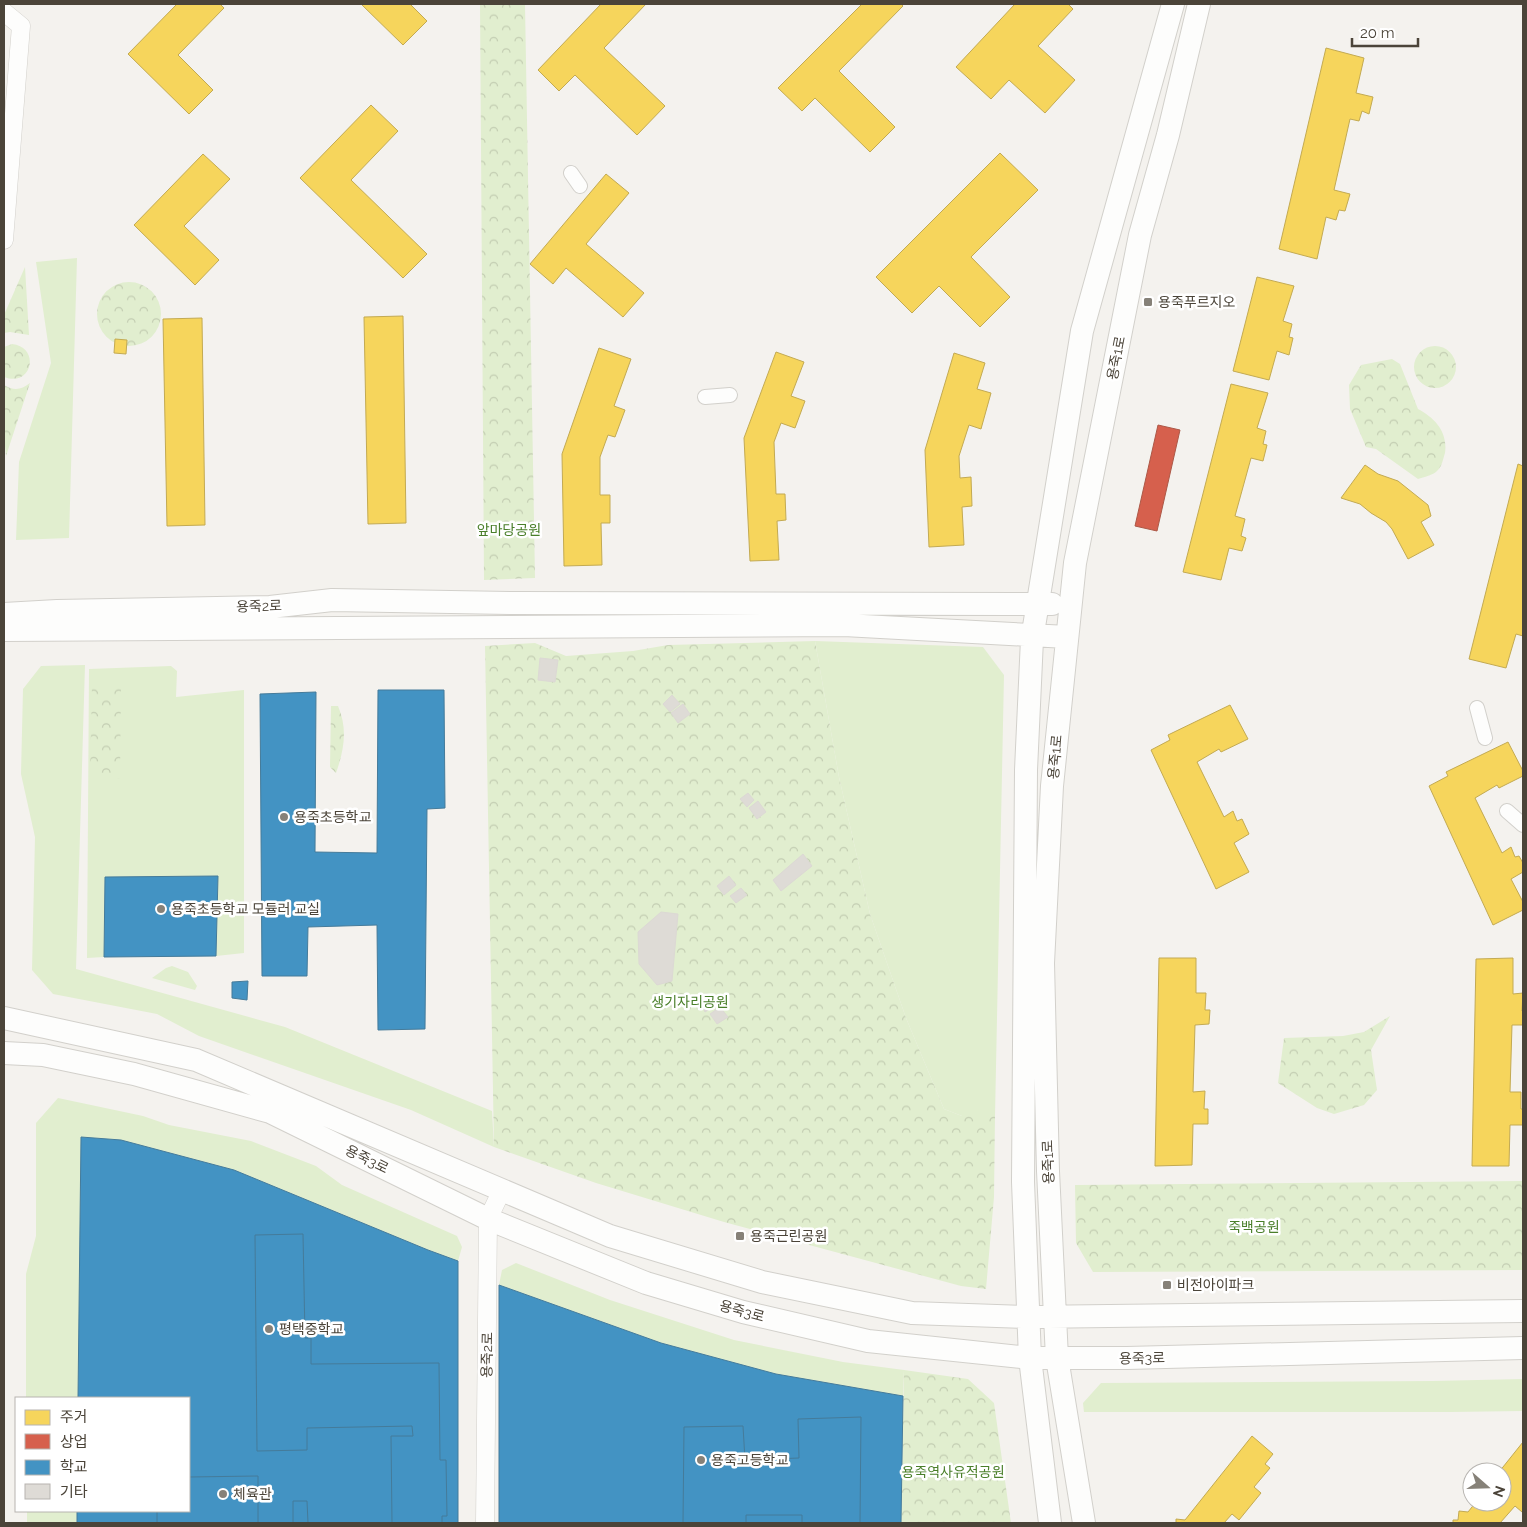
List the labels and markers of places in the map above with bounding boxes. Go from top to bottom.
place label: 용죽푸르지오 [1158,294,1235,310]
marker: 용죽푸르지오 [1142,296,1154,308]
place label: 용죽초등학교 [294,809,371,825]
marker: 용죽초등학교 [278,811,290,823]
place label: 용죽초등학교 모듈러 교실 [171,901,320,917]
marker: 용죽초등학교 모듈러 교실 [155,903,167,915]
place label: 용죽근린공원 [750,1228,827,1244]
marker: 용죽근린공원 [734,1230,746,1242]
place label: 비전아이파크 [1177,1277,1254,1293]
marker: 비전아이파크 [1161,1279,1173,1291]
place label: 평택중학교 [279,1321,344,1337]
marker: 평택중학교 [263,1323,275,1335]
place label: 용죽고등학교 [711,1452,788,1468]
marker: 용죽고등학교 [695,1454,707,1466]
place label: 체육관 [233,1486,272,1502]
marker: 체육관 [217,1488,229,1500]

